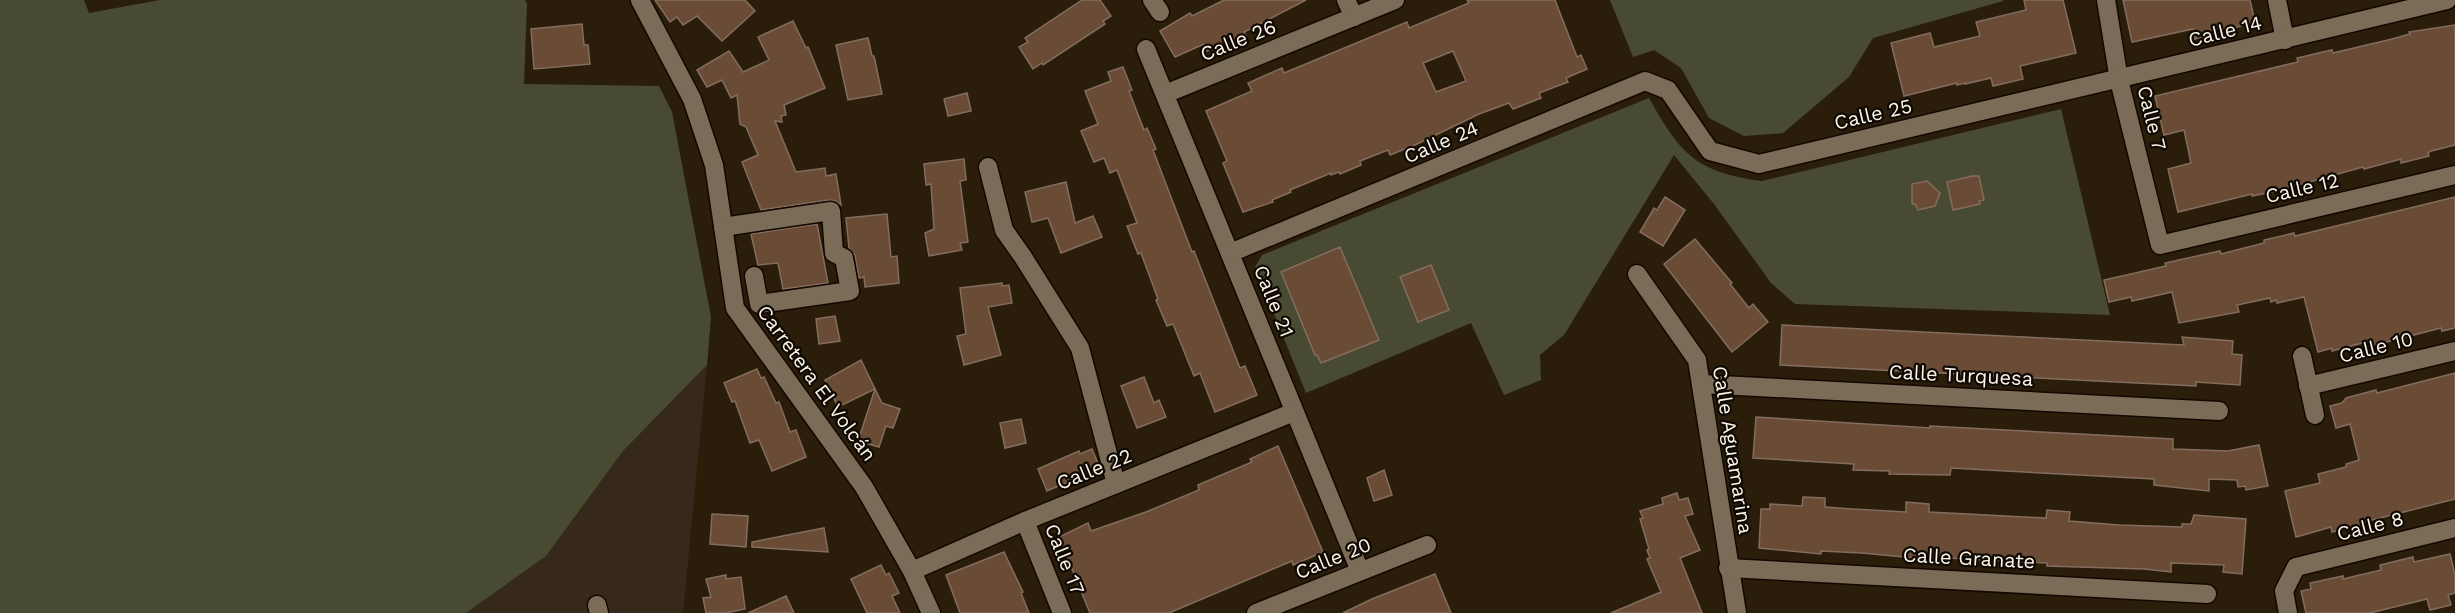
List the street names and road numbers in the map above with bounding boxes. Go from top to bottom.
street label: Calle 14 [2186,10,2264,52]
street label: Calle 26 [1197,14,1279,66]
street label: Calle 7 [2132,83,2172,153]
street label: Calle 25 [1832,93,1914,135]
street label: Calle 24 [1400,116,1482,168]
street label: Calle 12 [2263,168,2341,208]
street label: Calle 21 [1249,262,1299,340]
street label: Carretera El Volcán [752,300,882,466]
street label: Calle 10 [2336,326,2416,368]
street label: Calle Turquesa [1888,359,2034,391]
street label: Calle Aguamarina [1708,364,1758,536]
street label: Calle 22 [1053,443,1135,495]
street label: Calle 8 [2334,506,2406,546]
street label: Calle 17 [1040,520,1090,598]
street label: Calle 20 [1292,532,1374,584]
street label: Calle Granate [1902,543,2036,573]

